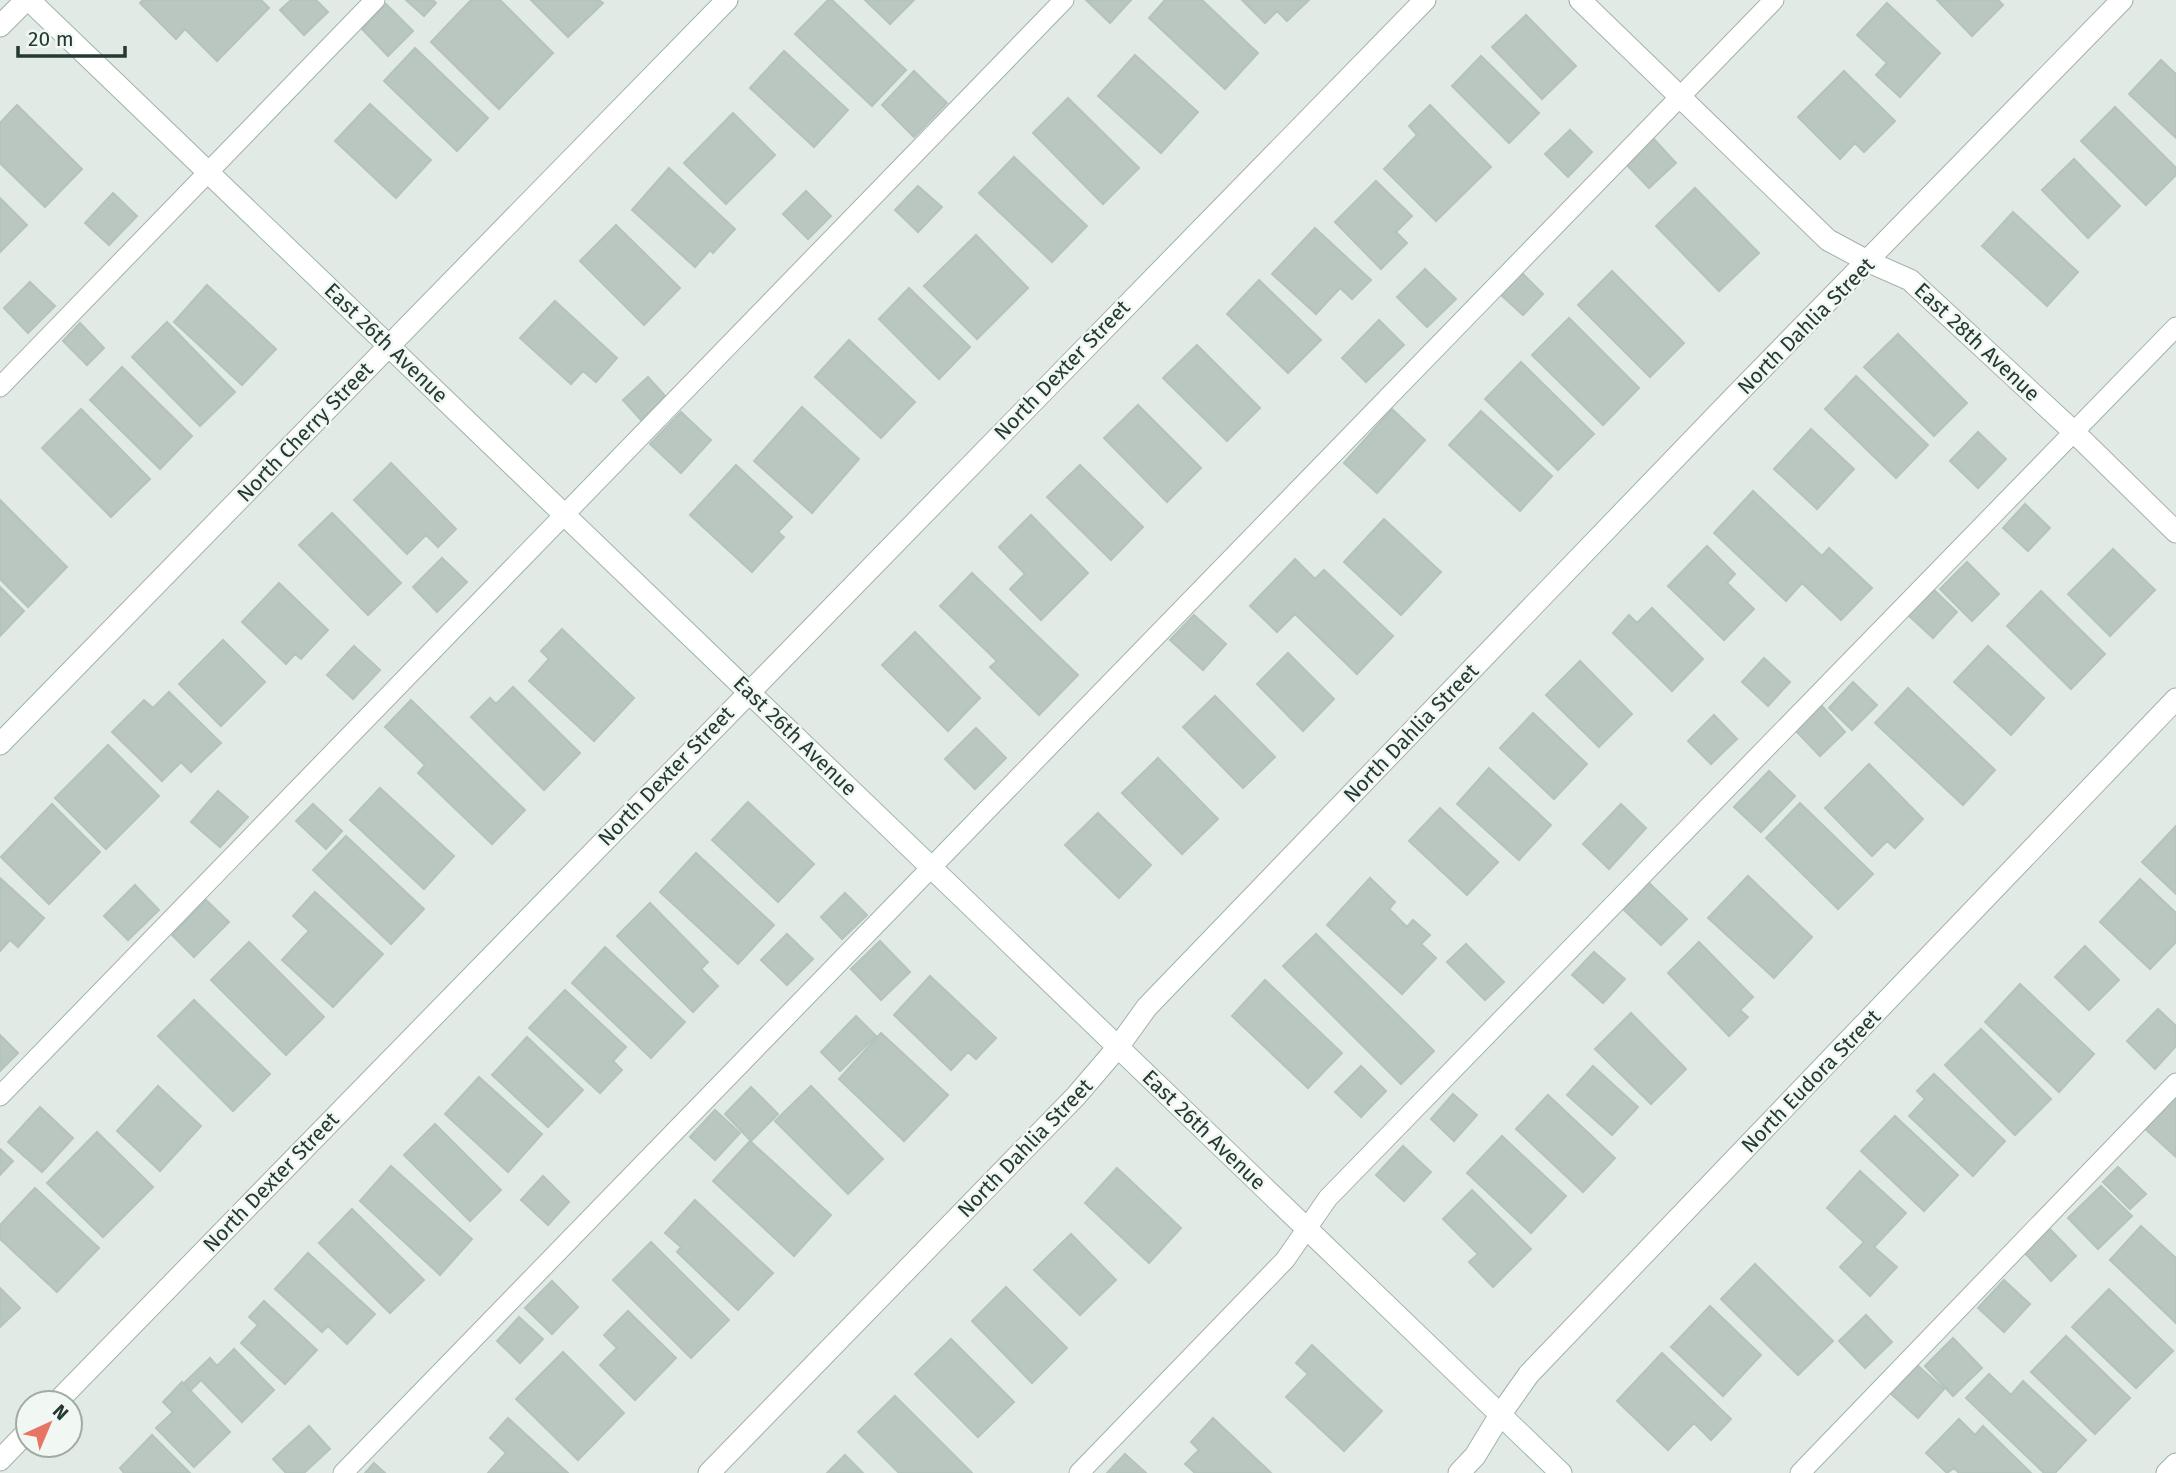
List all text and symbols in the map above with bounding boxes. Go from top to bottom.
scale bar [18,14,124,58]
text: 20 m [28,26,74,52]
street label: North Dahlia Street [1732,252,1880,400]
street label: East 26th Avenue [319,277,453,409]
street label: East 28th Avenue [1909,277,2045,407]
street label: North Dexter Street [989,294,1136,445]
street label: North Cherry Street [232,356,379,507]
street label: North Dahlia Street [1338,658,1484,808]
street label: East 26th Avenue [728,670,862,802]
street label: North Dexter Street [593,700,740,851]
street label: North Eudora Street [1736,1004,1886,1158]
street label: East 26th Avenue [1137,1064,1271,1196]
street label: North Dahlia Street [952,1073,1098,1223]
street label: North Dexter Street [198,1106,345,1257]
north arrow [14,1389,84,1459]
text: N [48,1399,73,1425]

